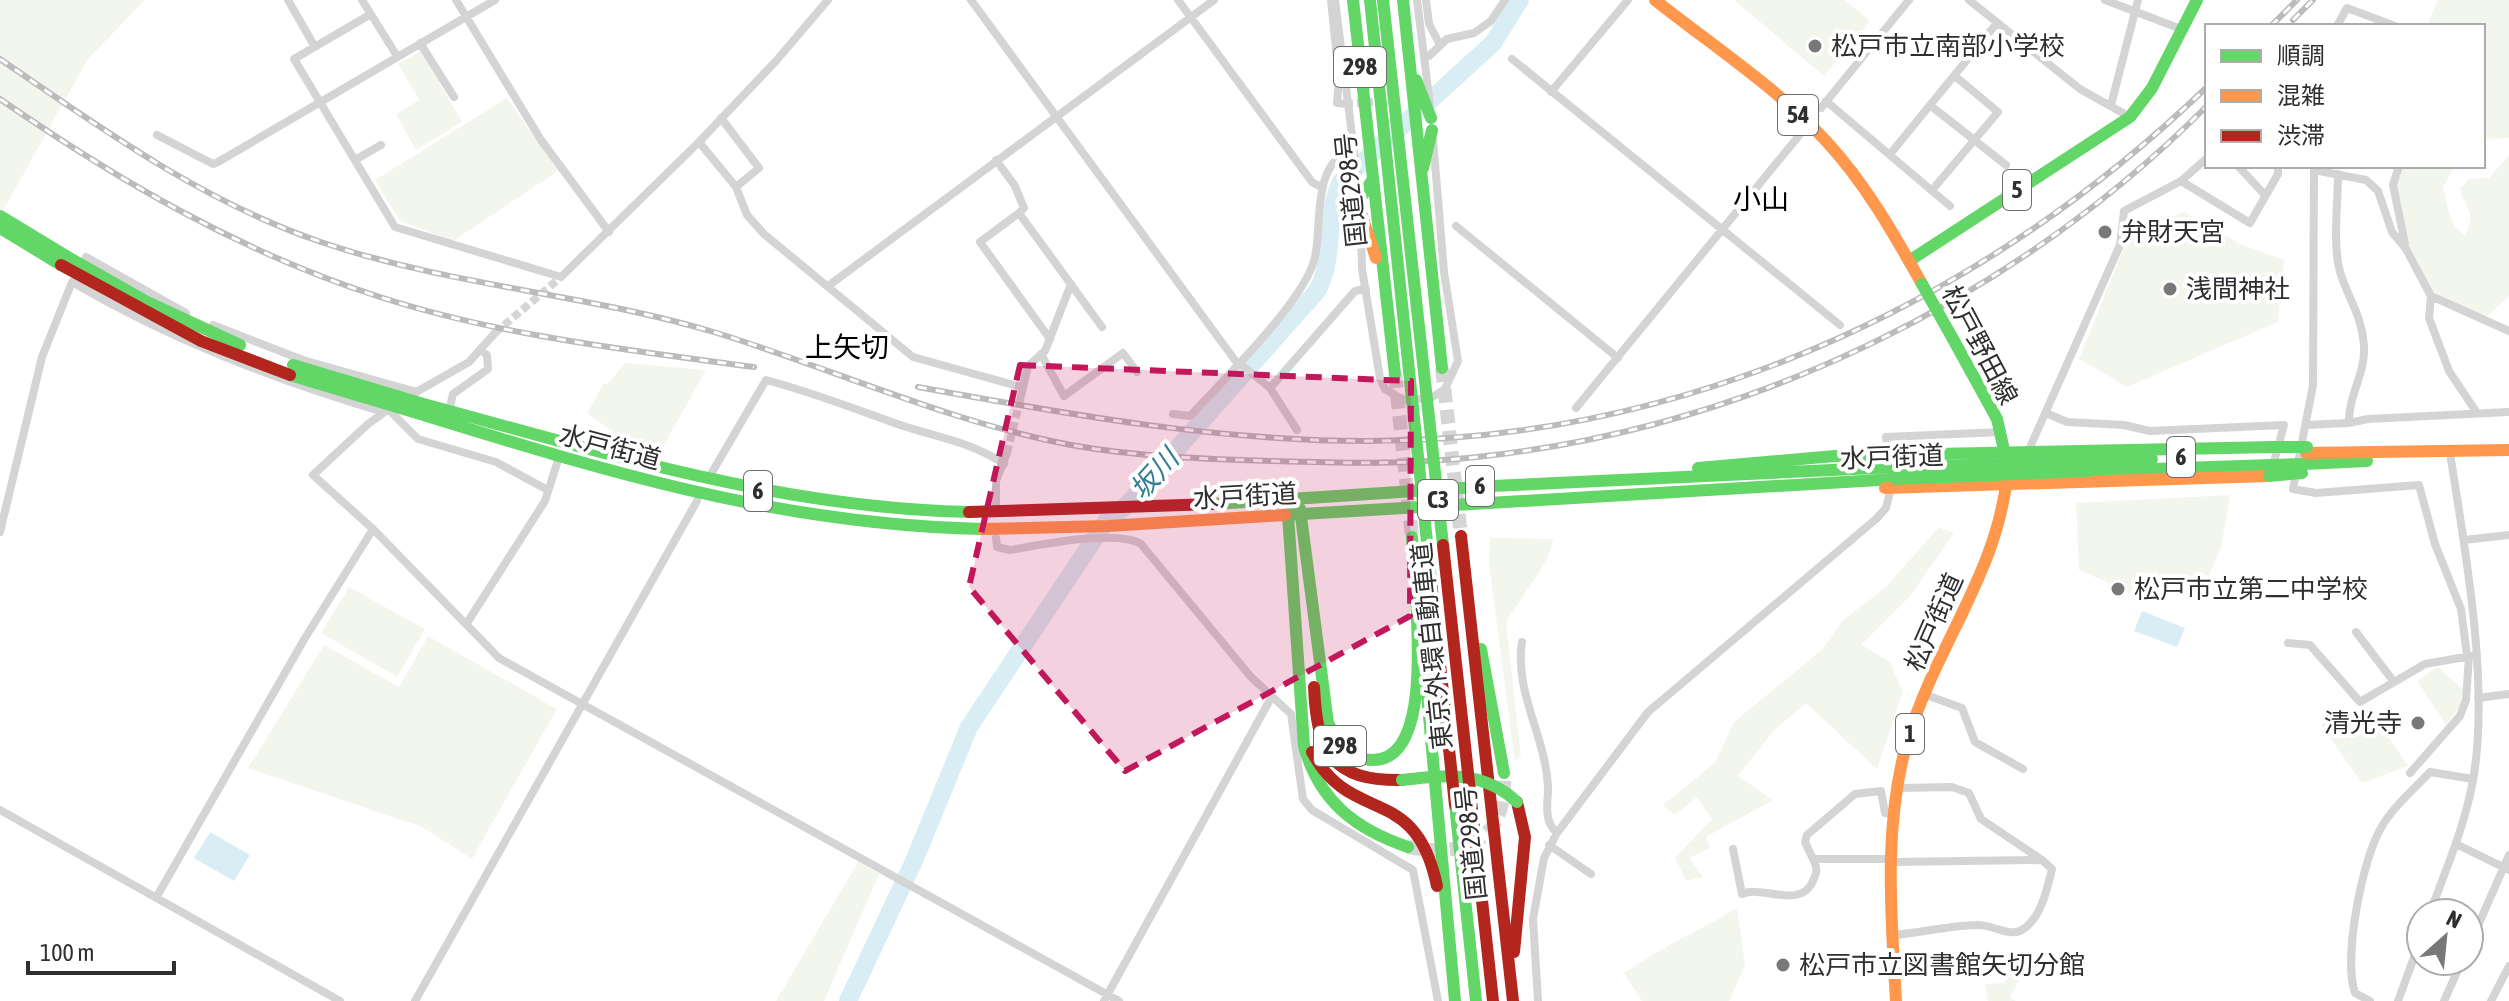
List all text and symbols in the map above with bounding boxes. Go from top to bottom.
legend [2205,24,2485,168]
place label: 松戸市立南部小学校 [1831,31,2065,61]
marker: 松戸市立南部小学校 [1806,37,1824,55]
text: 順調 [2277,42,2325,69]
road number: 298 [1334,47,1386,87]
text: 混雑 [2277,82,2325,109]
road number: 54 [1778,95,1818,135]
text: 渋滞 [2277,122,2325,149]
street label: 国道298号 [1330,131,1372,249]
road number: 5 [2003,170,2031,210]
district label: 小山 [1733,183,1789,215]
place label: 弁財天宮 [2121,217,2225,247]
marker: 弁財天宮 [2096,223,2114,241]
place label: 浅間神社 [2186,274,2290,304]
marker: 浅間神社 [2161,280,2179,298]
street label: 松戸野田線 [1936,281,2024,409]
district label: 上矢切 [805,331,889,363]
street label: 水戸街道 [556,419,664,475]
road number: 6 [2167,437,2195,477]
water label: 坂川 [1123,440,1187,506]
street label: 水戸街道 [1840,440,1944,474]
road number: 6 [1466,466,1494,506]
road number: 6 [744,471,772,511]
street label: 水戸街道 [1192,478,1298,514]
road number: C3 [1418,480,1458,520]
street label: 東京外環自動車道 [1406,541,1458,751]
street label: 松戸街道 [1899,568,1969,676]
place label: 松戸市立第二中学校 [2134,574,2368,604]
marker: 松戸市立第二中学校 [2109,580,2127,598]
place label: 清光寺 [2324,708,2402,738]
road number: 1 [1896,714,1924,754]
marker: 清光寺 [2409,714,2427,732]
road number: 298 [1314,726,1366,766]
street label: 国道298号 [1450,784,1492,902]
north arrow [2405,897,2485,977]
text: N [2442,905,2466,934]
scale bar [28,925,174,975]
text: 100 m [40,939,94,966]
place label: 松戸市立図書館矢切分館 [1799,950,2085,980]
marker: 松戸市立図書館矢切分館 [1774,956,1792,974]

